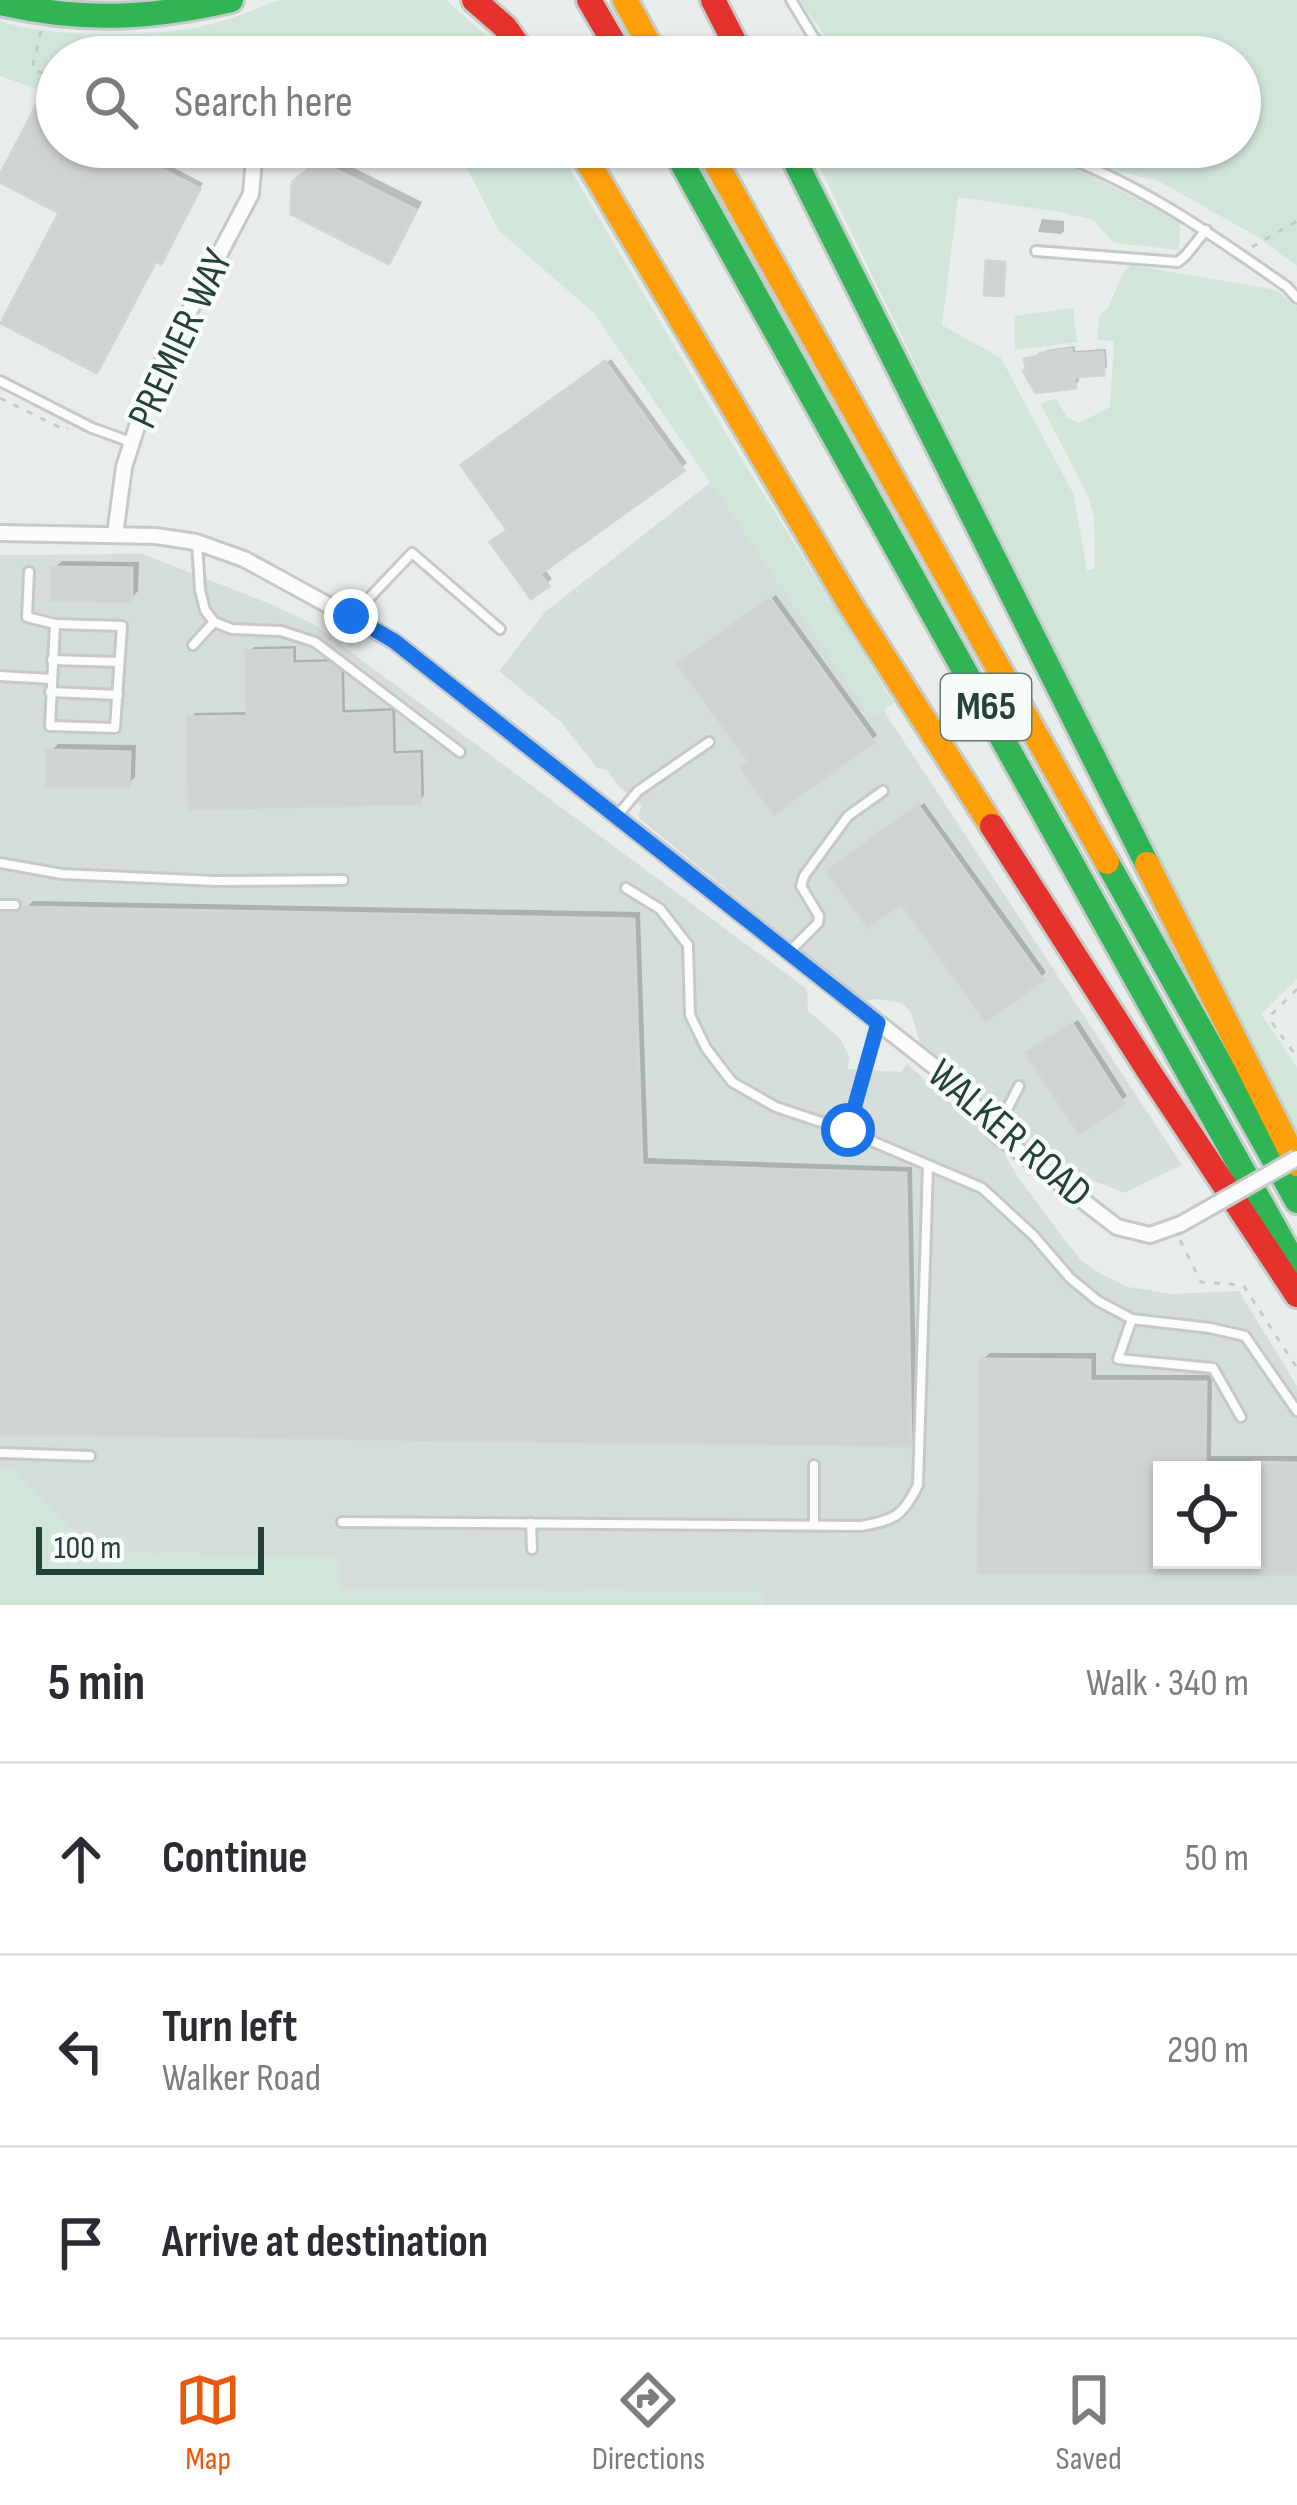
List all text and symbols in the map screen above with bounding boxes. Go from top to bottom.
search box [36,36,1261,168]
icon: search [78,69,144,135]
text: Search here [174,75,353,130]
street label: PREMIER WAY [117,241,245,436]
route end [324,589,378,643]
road number: M65 [941,674,1031,740]
street label: WALKER ROAD [917,1049,1101,1219]
route start [821,1103,875,1157]
map controls [1153,1461,1261,1569]
button: locate [1153,1461,1261,1569]
scale bar [36,1521,264,1574]
text: 100 m [54,1528,121,1568]
text: 5 min [48,1653,145,1714]
text: Walk · 340 m [1086,1660,1249,1707]
icon: ahead [48,1826,114,1892]
text: Continue [162,1831,308,1886]
text: 50 m [1185,1835,1249,1882]
text: Turn left [162,2000,297,2055]
icon: left [48,2018,114,2084]
text: 290 m [1167,2027,1249,2074]
text: Walker Road [162,2055,321,2102]
icon: arrive [48,2210,114,2276]
text: Arrive at destination [162,2215,488,2270]
tab: Map [175,2367,241,2479]
tab: Directions [592,2367,705,2479]
tab: Saved [1056,2367,1122,2479]

